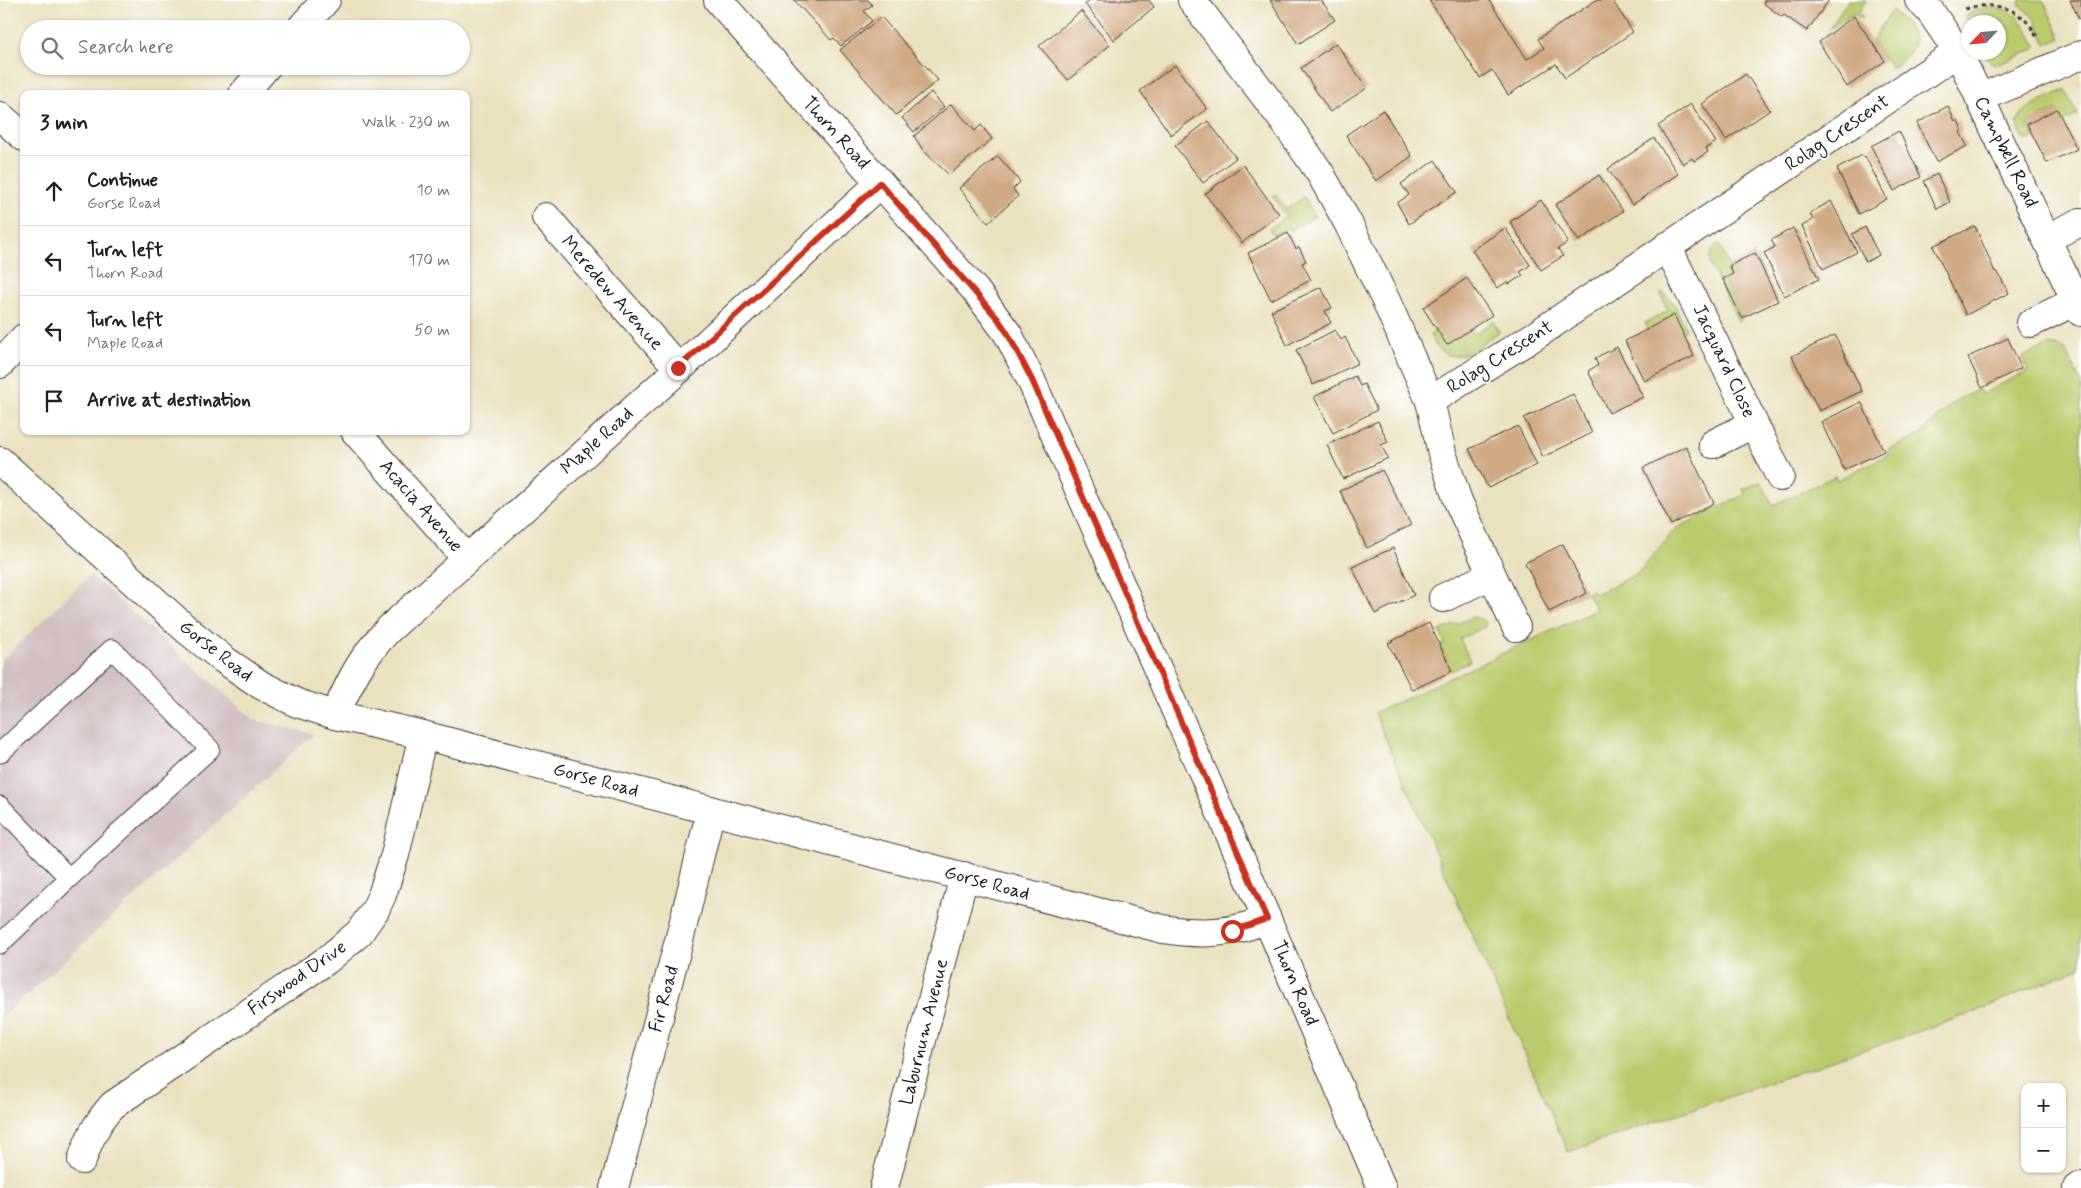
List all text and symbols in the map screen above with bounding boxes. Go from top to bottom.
north arrow [1961,15,2006,60]
search box [20,20,470,75]
icon: search [38,34,66,62]
text: Search here [78,35,174,60]
street label: Rolag Crescent [1780,89,1895,179]
street label: Thorn Road [797,91,875,175]
street label: Campbell Road [1968,92,2044,212]
text: 3 min [40,109,88,137]
text: Walk · 230 m [362,112,450,133]
text: Continue [87,168,158,193]
icon: ahead [40,177,68,205]
text: 10 m [417,180,450,201]
text: Gorse Road [87,193,161,214]
street label: Meredew Avenue [555,230,669,356]
text: Turn left [87,238,163,263]
icon: left [40,247,68,275]
text: 170 m [408,250,450,271]
text: Thorn Road [87,263,163,284]
street label: Jacquard Close [1687,300,1761,422]
text: Turn left [87,308,163,333]
street label: Rolag Crescent [1442,314,1559,401]
icon: left [40,317,68,345]
text: 50 m [414,320,450,341]
text: Maple Road [87,333,163,354]
route end [667,357,690,380]
icon: arrive [40,387,68,415]
text: Arrive at destination [87,388,251,413]
street label: Maple Road [555,402,639,480]
street label: Acacia Avenue [374,454,468,558]
street label: Gorse Road [174,614,258,688]
street label: Gorse Road [551,757,641,803]
street label: Gorse Road [942,860,1032,906]
route start [1221,920,1244,943]
street label: Firswood Drive [243,935,351,1021]
street label: Thorn Road [1266,937,1324,1029]
street label: Laburnum Avenue [894,956,954,1108]
street label: Fir Road [643,963,685,1035]
map controls [2021,1083,2066,1173]
button: + [2021,1083,2066,1128]
button: − [2021,1128,2066,1173]

